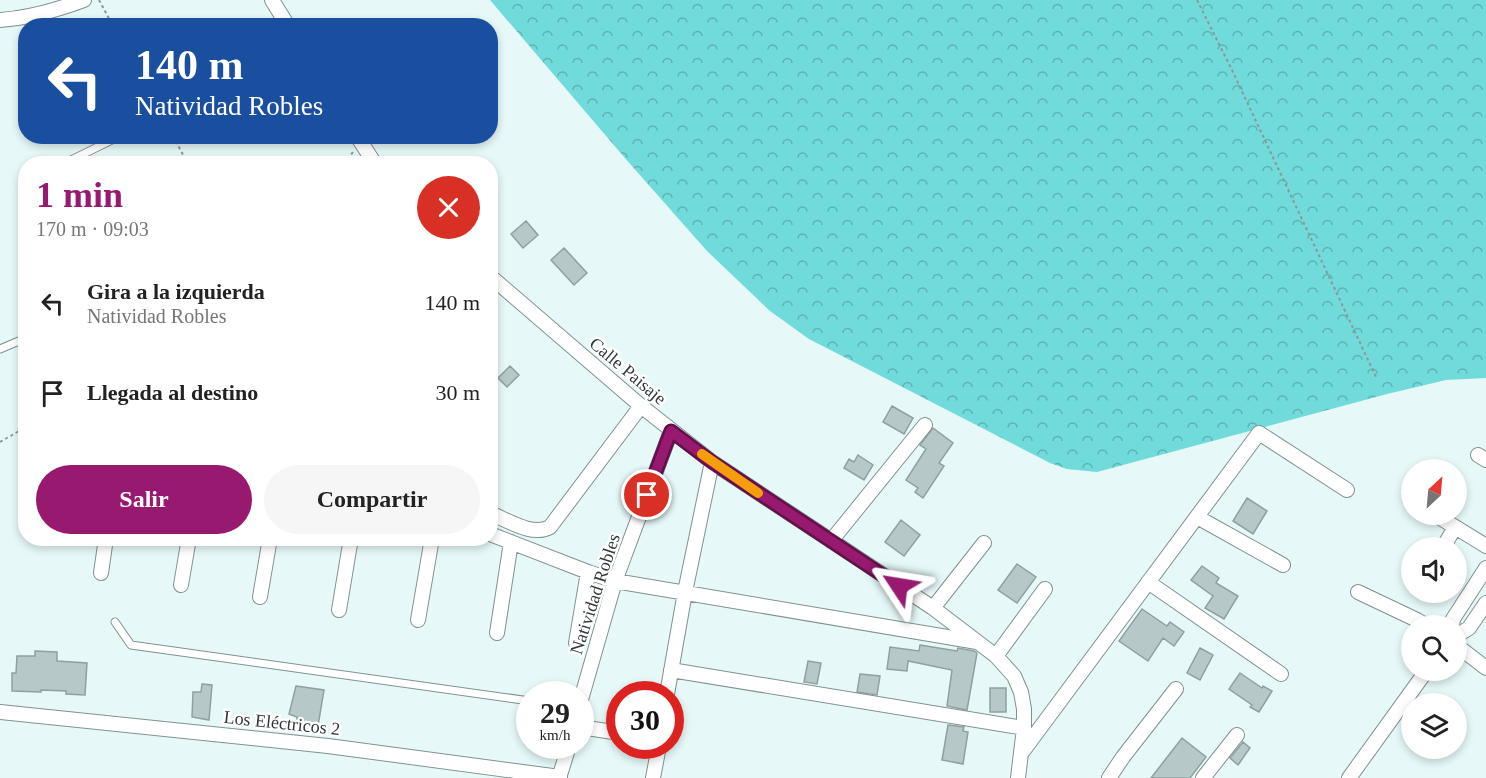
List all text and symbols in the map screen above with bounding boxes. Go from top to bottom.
icon: left [36,42,114,120]
text: 140 m [135,42,244,88]
text: Natividad Robles [135,91,323,121]
text: 1 min [36,175,123,215]
button: close [417,176,480,239]
text: 170 m · 09:03 [36,218,149,240]
text: Gira a la izquierda [87,279,265,304]
icon: left [36,287,69,320]
text: 140 m [424,290,480,315]
text: Natividad Robles [87,305,226,327]
street label: Calle Paisaje [586,333,670,409]
icon: arrive [36,377,69,410]
text: Llegada al destino [87,380,258,405]
text: 30 m [435,380,480,405]
north arrow [1401,459,1467,525]
map controls [1401,459,1467,759]
button: Salir [36,465,252,534]
button: Compartir [264,465,480,534]
pin [621,469,672,520]
icon: arrive [630,478,663,511]
street label: Natividad Robles [566,531,624,657]
button: sound [1401,537,1467,603]
position arrow [867,554,931,618]
button: search [1401,615,1467,681]
speed limit sign: 30 [606,681,684,759]
button: layers [1401,693,1467,759]
text: 29 [540,696,570,729]
street label: Los Eléctricos 2 [223,707,341,739]
text: km/h [540,727,570,743]

